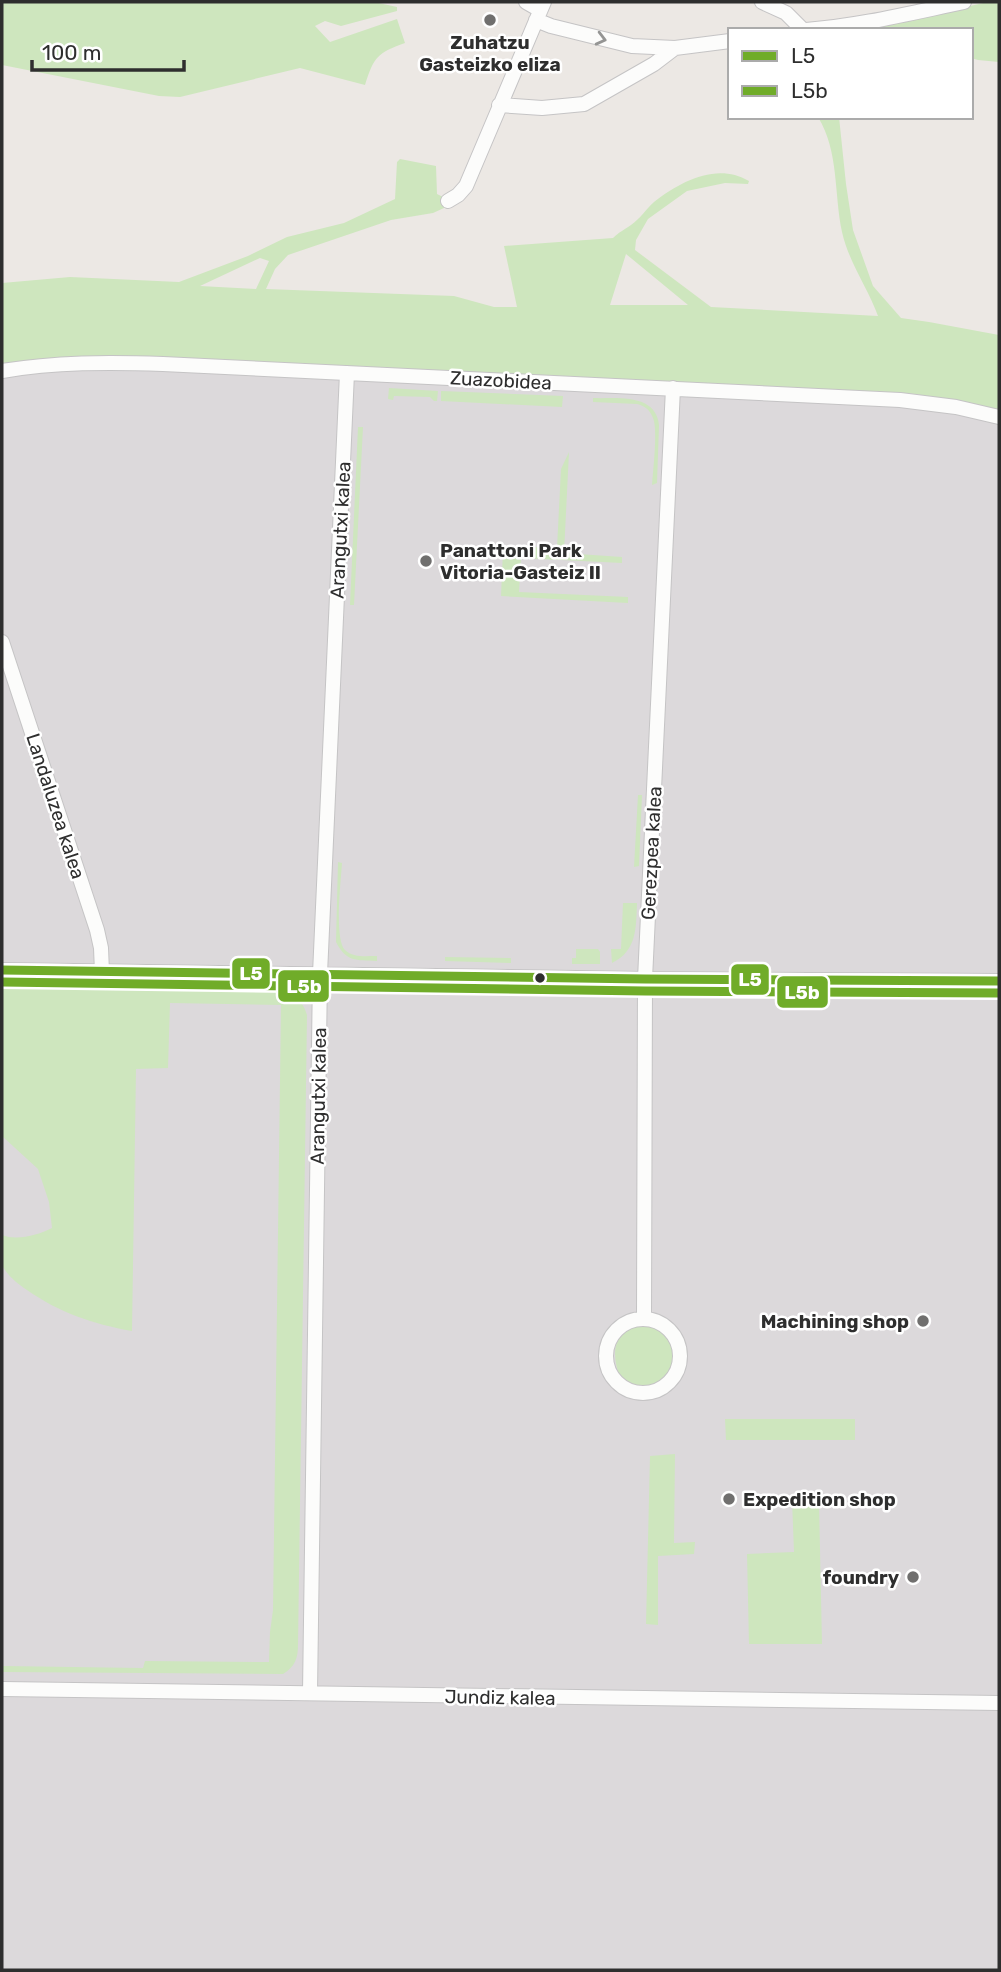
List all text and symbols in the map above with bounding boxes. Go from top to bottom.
marker: Zuhatzu Gasteizko eliza [482,12,498,28]
scale bar [32,28,184,72]
legend [728,28,973,119]
place label: Zuhatzu Gasteizko eliza [419,31,561,76]
one-way arrow [595,31,607,45]
text: 100 m [42,40,101,65]
text: L5 [791,43,815,68]
text: L5b [791,78,828,103]
street label: Zuazobidea [450,366,552,395]
street label: Arangutxi kalea [325,461,356,599]
place label: Panattoni Park Vitoria-Gasteiz II [440,539,601,584]
marker: Panattoni Park Vitoria-Gasteiz II [418,553,434,569]
street label: Landaluzea kalea [21,730,90,882]
street label: Gerezpea kalea [637,786,666,920]
line badge: L5 [231,957,271,990]
text: L5 [239,962,263,985]
line badge: L5 [730,963,770,996]
text: L5 [738,968,762,991]
line badge: L5b [277,969,330,1003]
unlabelled marker [533,971,547,985]
text: L5b [286,975,322,998]
line badge: L5b [776,975,829,1009]
text: L5b [784,981,820,1004]
street label: Arangutxi kalea [306,1027,331,1165]
place label: Machining shop [761,1310,909,1333]
marker: Machining shop [915,1313,931,1329]
place label: Expedition shop [743,1488,896,1511]
marker: Expedition shop [721,1491,737,1507]
place label: foundry [823,1566,900,1589]
marker: foundry [905,1569,921,1585]
street label: Jundiz kalea [444,1685,556,1710]

